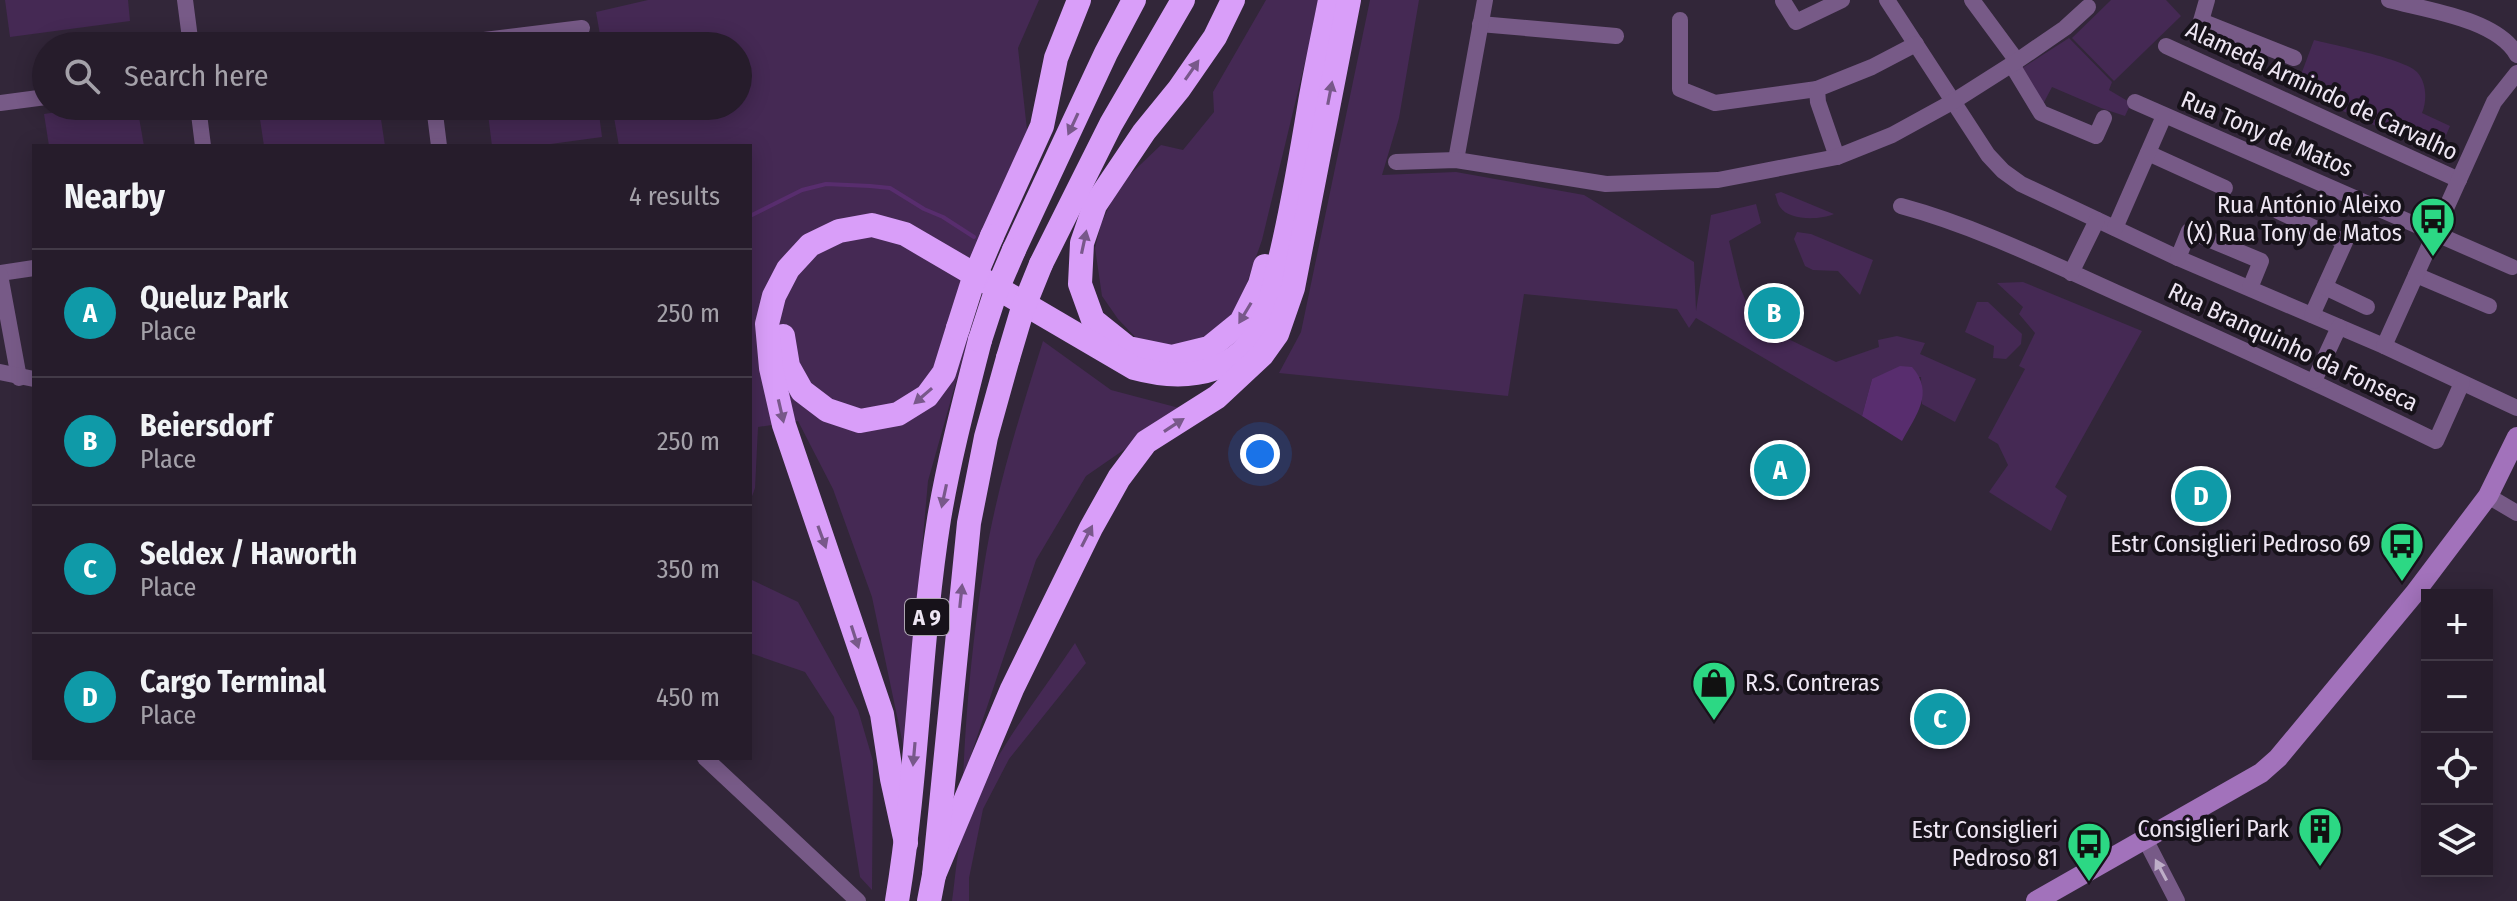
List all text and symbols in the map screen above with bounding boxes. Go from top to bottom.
street label: Alameda Armindo de Carvalho [2182,16,2462,166]
search box [32,32,752,120]
icon: search [60,54,104,98]
text: Search here [124,58,269,94]
one-way arrow [1184,59,1199,80]
one-way arrow [1324,80,1337,105]
street label: Rua Tony de Matos [2177,85,2357,183]
one-way arrow [1066,112,1080,135]
text: Nearby [64,176,165,217]
text: 4 results [629,181,720,212]
place label: Rua António Aleixo (X) Rua Tony de Matos [2187,191,2402,247]
bus stop icon: Rua António Aleixo (X) Rua Tony de Matos [2409,195,2457,258]
one-way arrow [1078,229,1091,254]
street label: Rua Branquinho da Fonseca [2164,277,2422,417]
text: Queluz Park [140,280,288,316]
pin: B [1748,283,1800,343]
text: A [83,298,97,329]
text: 250 m [657,298,720,329]
one-way arrow [1238,302,1252,324]
text: Place [140,316,196,347]
one-way arrow [914,387,934,404]
one-way arrow [775,398,788,423]
text: Beiersdorf [140,408,272,444]
one-way arrow [1163,418,1185,432]
text: B [83,426,97,457]
text: 250 m [657,426,720,457]
your location [1240,434,1280,474]
pin: A [1754,440,1806,500]
text: Place [140,444,196,475]
pin: D [2175,466,2227,526]
one-way arrow [937,484,949,509]
bus stop icon: Estr Consiglieri Pedroso 69 [2378,520,2426,583]
one-way arrow [1081,524,1094,547]
one-way arrow [816,526,828,550]
place label: Estr Consiglieri Pedroso 69 [2110,530,2371,558]
text: Seldex / Haworth [140,536,357,572]
text: C [83,554,97,585]
text: 350 m [657,554,720,585]
text: Place [140,572,196,603]
one-way arrow [955,584,968,609]
map controls [2421,589,2493,877]
button: + [2421,589,2493,661]
road number: A 9 [905,599,949,635]
one-way arrow [849,625,862,649]
shop icon: R.S. Contreras [1690,659,1738,722]
button: − [2421,661,2493,733]
text: Cargo Terminal [140,664,326,700]
place label: R.S. Contreras [1745,669,1880,697]
text: D [82,682,98,713]
text: 450 m [656,682,720,713]
pin: C [1914,689,1966,749]
text: Place [140,700,196,731]
button: locate [2421,733,2493,805]
one-way arrow [908,742,921,767]
building icon: Consiglieri Park [2296,805,2344,868]
button: layers [2421,805,2493,877]
place label: Consiglieri Park [2138,815,2290,843]
place label: Estr Consiglieri Pedroso 81 [1912,816,2058,872]
bus stop icon: Estr Consiglieri Pedroso 81 [2065,820,2113,883]
one-way arrow [2155,859,2169,881]

